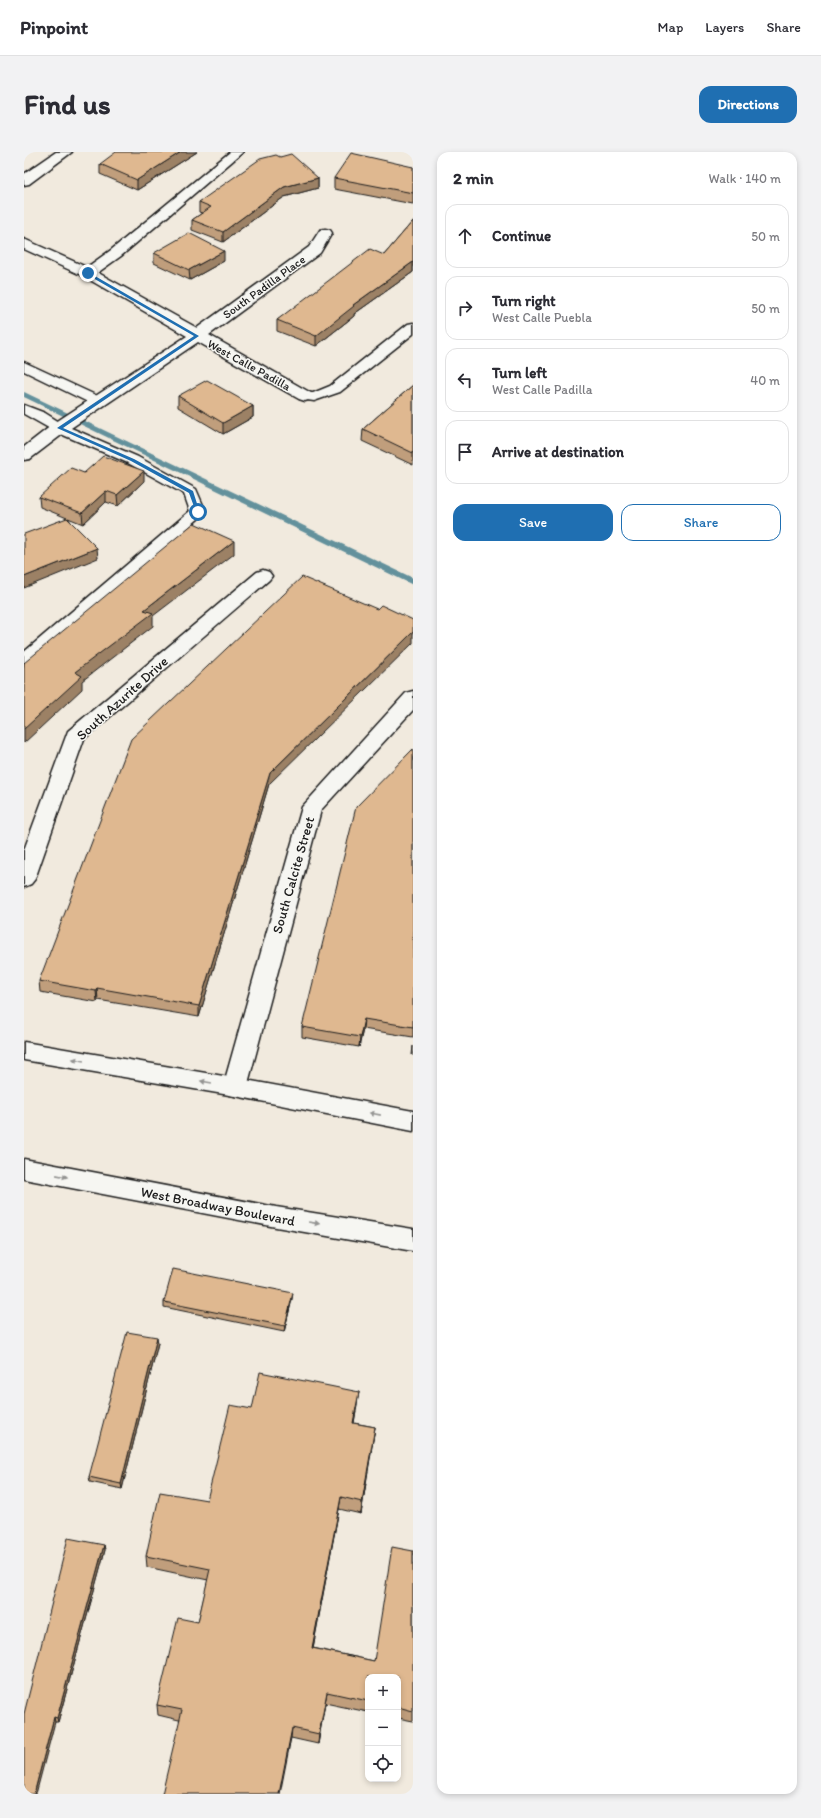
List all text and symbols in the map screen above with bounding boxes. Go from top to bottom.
text: Pinpoint [20,16,88,39]
text: Map [658,19,683,36]
text: Layers [705,19,744,36]
text: Share [766,19,801,36]
button: Directions [699,86,797,123]
text: Find us [24,87,111,121]
text: 2 min [453,168,493,188]
text: Walk · 140 m [709,171,781,186]
icon: ahead [454,225,476,247]
text: Continue [492,227,551,245]
text: 50 m [751,229,780,244]
street label: South Padilla Place [220,252,308,322]
route end [79,264,97,282]
text: Turn right [492,292,556,310]
icon: right [454,297,476,319]
text: 50 m [751,301,780,316]
text: West Calle Puebla [492,310,592,325]
street label: West Calle Padilla [205,336,294,394]
text: Turn left [492,364,547,382]
icon: left [454,369,476,391]
text: 40 m [750,373,780,388]
text: West Calle Padilla [492,382,593,397]
icon: arrive [454,441,476,463]
text: Arrive at destination [492,443,624,461]
route start [189,503,207,521]
button: Save [453,504,613,541]
button: Share [621,504,781,541]
street label: South Azurite Drive [73,653,172,744]
street label: South Calcite Street [269,815,318,936]
one-way arrow [72,1057,84,1063]
one-way arrow [200,1079,212,1085]
one-way arrow [369,1111,381,1117]
one-way arrow [56,1173,68,1179]
street label: West Broadway Boulevard [139,1183,297,1230]
one-way arrow [308,1220,320,1226]
map controls [365,1674,401,1782]
button: + [365,1674,401,1710]
button: − [365,1710,401,1746]
button: locate [365,1746,401,1782]

